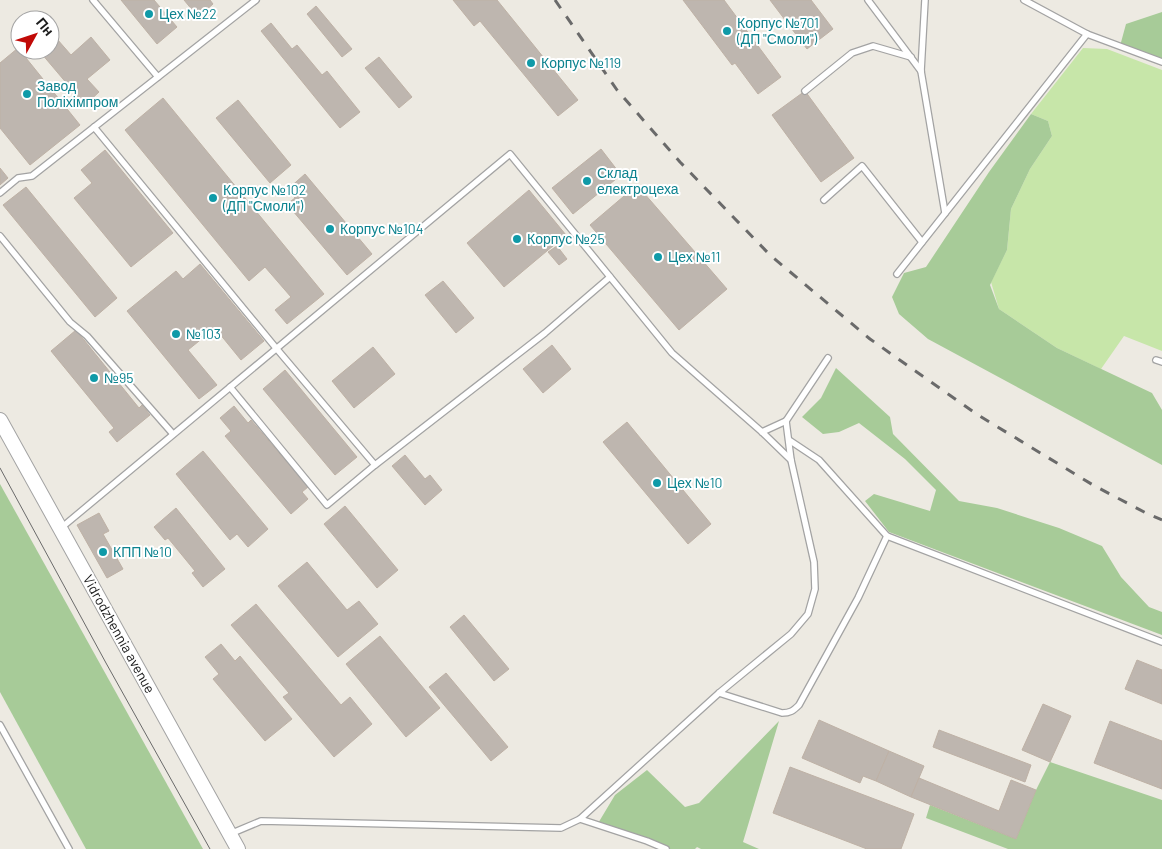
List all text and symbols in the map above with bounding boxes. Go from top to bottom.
place label: Цех №22 [159,5,217,22]
marker: Цех №22 [143,8,155,20]
north arrow [10,10,60,60]
text: Пн [33,14,58,39]
place label: Корпус №701 (ДП "Смоли") [736,14,819,47]
marker: Корпус №701 (ДП "Смоли") [721,25,733,37]
place label: Корпус №119 [541,54,621,71]
marker: Корпус №119 [525,57,537,69]
place label: Завод Поліхімпром [37,77,118,110]
marker: Завод Поліхімпром [21,88,33,100]
place label: Склад електроцеха [597,164,679,197]
marker: Склад електроцеха [581,175,593,187]
place label: Корпус №102 (ДП "Смоли") [222,181,306,214]
marker: Корпус №102 (ДП "Смоли") [207,192,219,204]
place label: Корпус №104 [340,220,424,237]
marker: Корпус №104 [324,223,336,235]
place label: Корпус №25 [527,230,605,247]
marker: Корпус №25 [511,233,523,245]
place label: Цех №11 [668,248,721,265]
marker: Цех №11 [652,251,664,263]
place label: №103 [186,325,221,342]
marker: №103 [170,328,182,340]
place label: №95 [104,369,134,386]
marker: №95 [88,372,100,384]
place label: Цех №10 [667,474,722,491]
marker: Цех №10 [651,477,663,489]
place label: КПП №10 [113,543,172,560]
marker: КПП №10 [97,546,109,558]
street label: Vidrodzhennia avenue [80,571,159,696]

